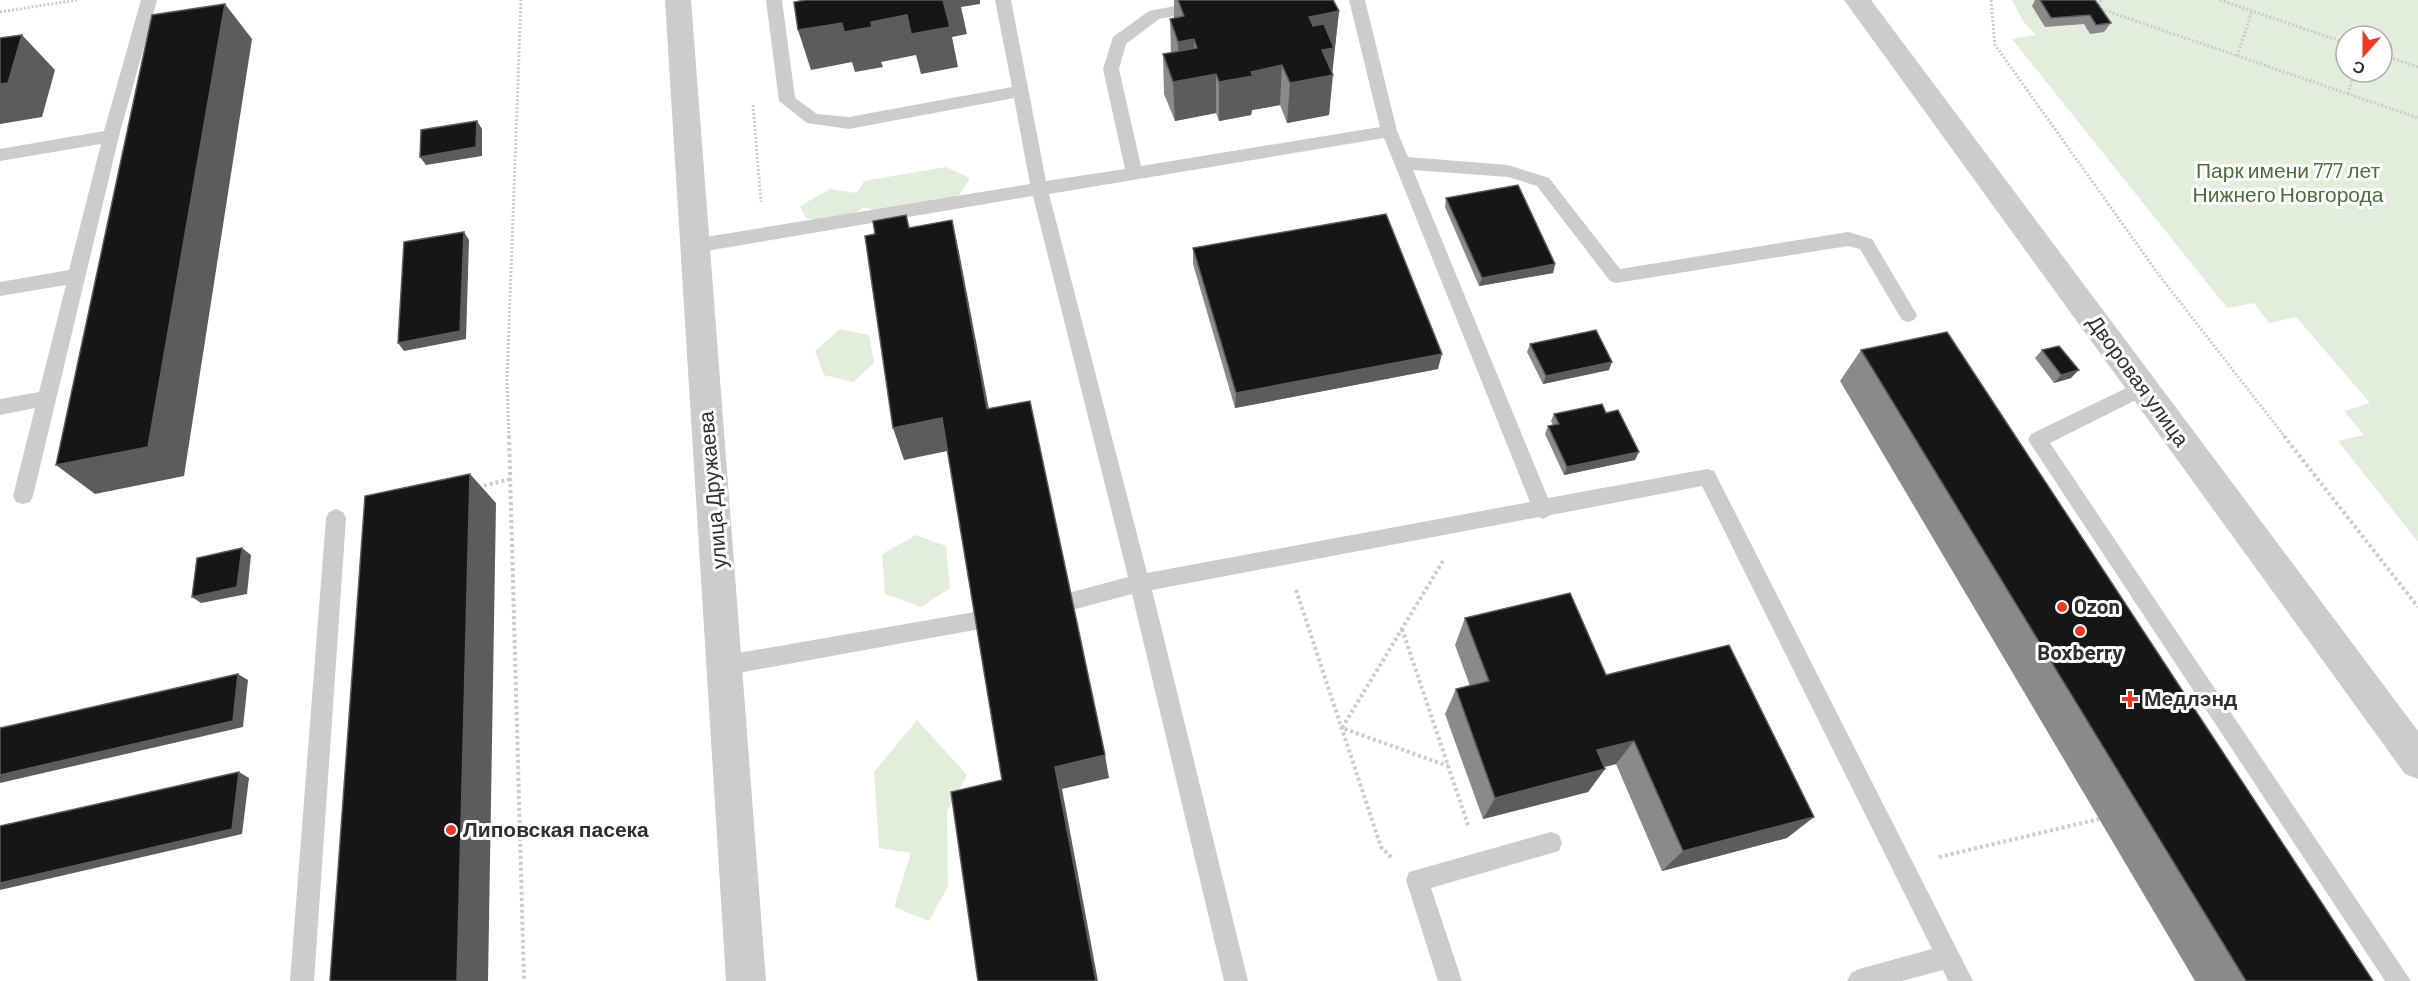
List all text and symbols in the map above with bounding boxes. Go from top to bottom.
north arrow [2334,24,2394,84]
text: С [2349,57,2367,79]
park label: Парк имени 777 лет Нижнего Новгорода [2192,157,2384,206]
street label: Дворовая улица [2083,310,2195,451]
street label: улица Дружаева [692,410,731,570]
place label: Ozon [2074,593,2120,618]
marker: Ozon [2055,600,2069,614]
marker: Boxberry [2073,624,2087,638]
place label: Boxberry [2037,639,2123,664]
place label: Медлэнд [2144,685,2237,710]
marker: Медлэнд [2121,690,2139,708]
place label: Липовская пасека [463,816,649,841]
marker: Липовская пасека [444,823,458,837]

